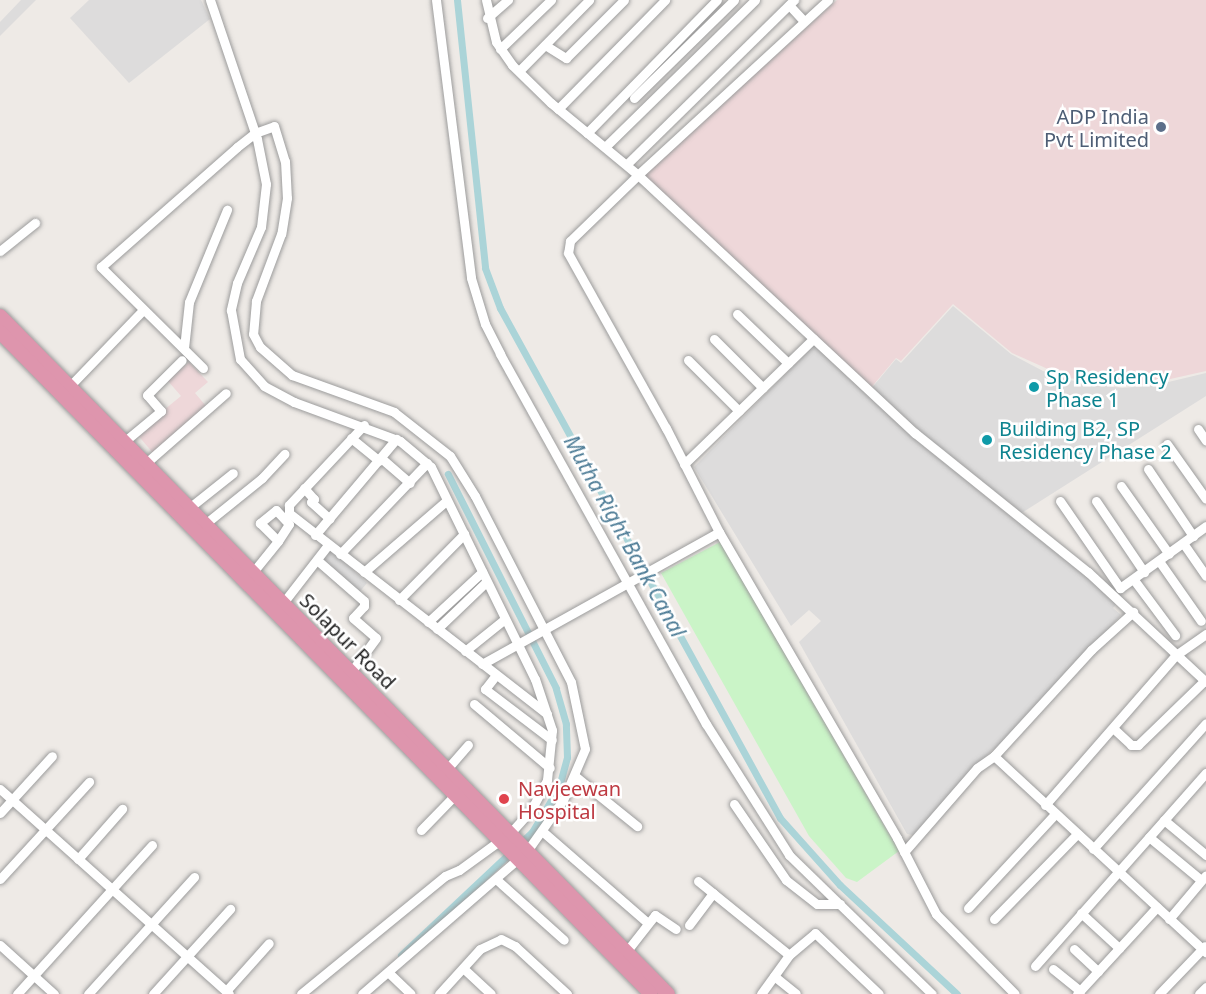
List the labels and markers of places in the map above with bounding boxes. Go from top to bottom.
place label: ADP India Pvt Limited [1044,104,1149,151]
marker: ADP India Pvt Limited [1154,120,1168,134]
place label: Sp Residency Phase 1 [1046,364,1169,411]
marker: Sp Residency Phase 1 [1027,380,1041,394]
place label: Building B2, SP Residency Phase 2 [999,416,1172,463]
marker: Building B2, SP Residency Phase 2 [980,433,994,447]
place label: Navjeewan Hospital [518,776,621,823]
marker: Navjeewan Hospital [495,790,513,808]

